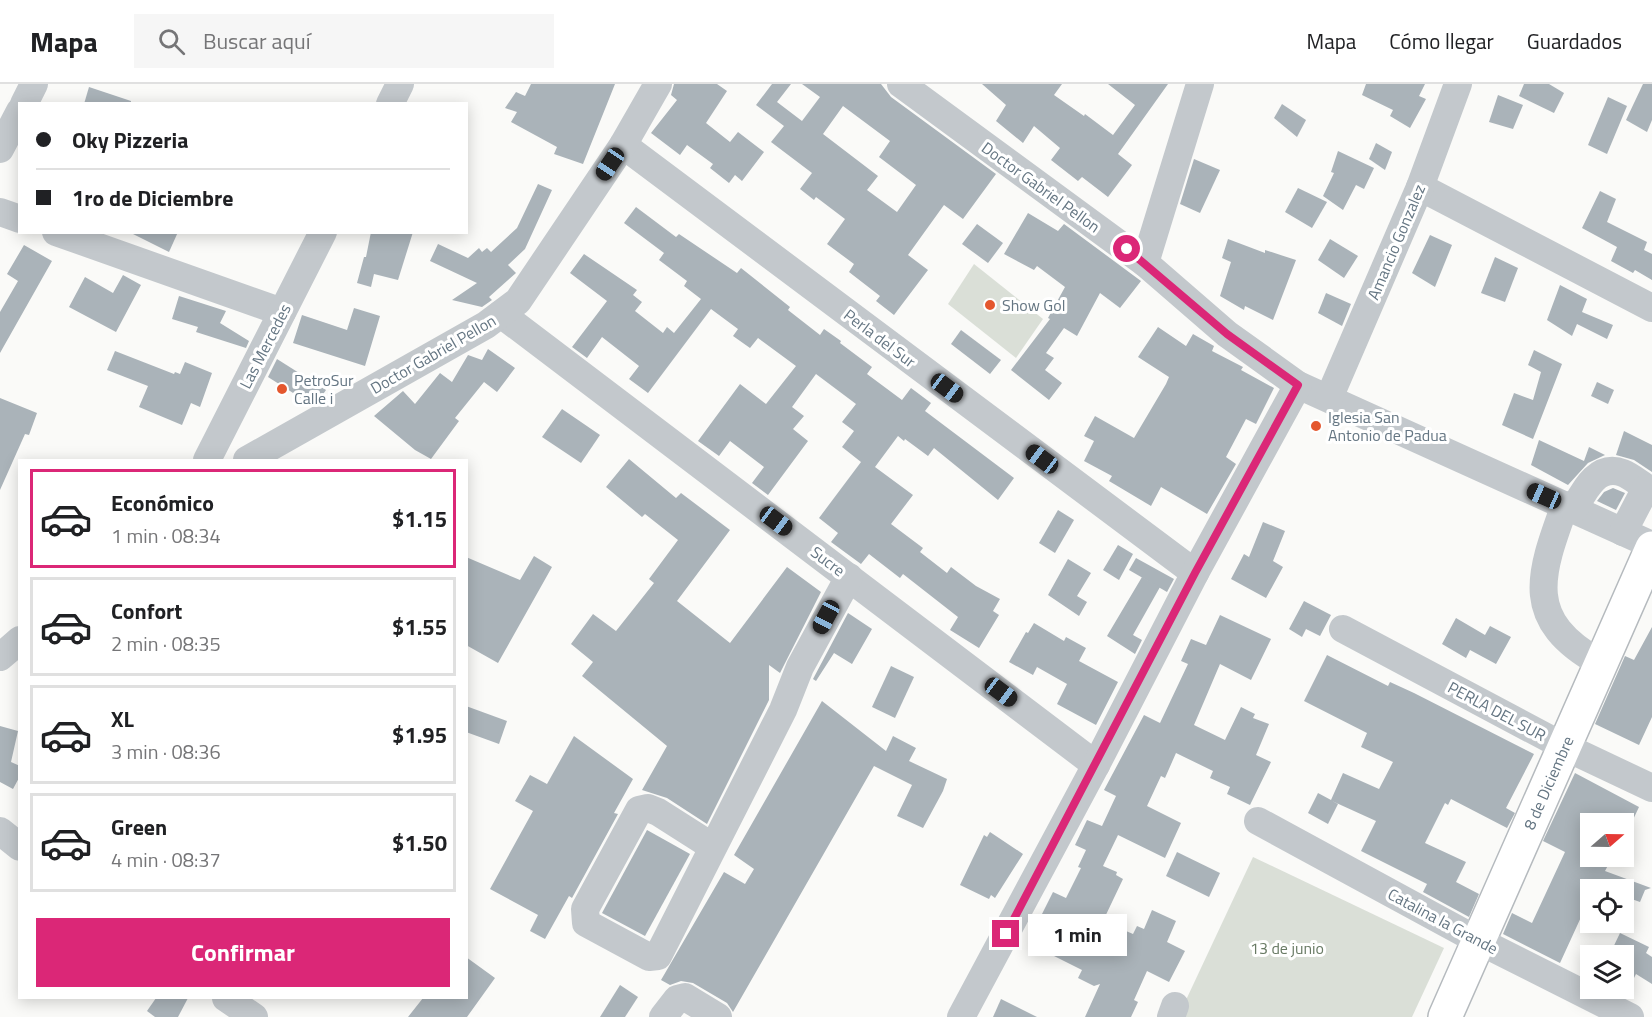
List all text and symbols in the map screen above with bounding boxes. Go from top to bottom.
search box [134,14,554,68]
text: Mapa [30,20,98,63]
text: Buscar aquí [203,24,311,58]
icon: search [155,25,188,58]
text: Mapa [1307,25,1356,57]
text: Cómo llegar [1389,25,1494,57]
text: Guardados [1527,25,1622,57]
text: Oky Pizzeria [72,123,188,157]
street label: Doctor Gabriel Pellon [977,136,1105,238]
car [592,144,628,184]
text: 1ro de Diciembre [72,181,233,215]
street label: Amancio Gonzalez [1361,181,1431,303]
route start [1113,235,1140,262]
place label: Show Gol [1002,293,1065,317]
marker: Show Gol [983,298,997,312]
street label: Las Mercedes [233,299,297,393]
street label: Perla del Sur [839,303,921,373]
street label: Doctor Gabriel Pellon [366,308,500,400]
place label: PetroSur Calle i [294,368,354,410]
car [927,370,967,406]
marker: PetroSur Calle i [275,382,289,396]
place label: Iglesia San Antonio de Padua [1328,405,1447,447]
marker: Iglesia San Antonio de Padua [1309,419,1323,433]
car [1022,441,1062,477]
car [1524,480,1564,512]
text: Económico [111,486,214,520]
icon: car [39,492,93,546]
text: $1.15 [392,502,447,536]
car [756,503,796,539]
text: 1 min · 08:34 [111,520,221,551]
street label: Sucre [806,540,850,582]
text: Confort [111,594,182,628]
car [810,597,842,637]
icon: car [39,600,93,654]
text: $1.55 [392,610,447,644]
text: 2 min · 08:35 [111,628,221,659]
car [981,674,1021,710]
street label: PERLA DEL SUR [1444,675,1550,747]
text: XL [111,702,134,736]
icon: car [39,708,93,762]
text: $1.95 [392,718,447,752]
street label: 8 de Diciembre [1517,732,1580,834]
text: 3 min · 08:36 [111,736,221,767]
text: Green [111,810,167,844]
north arrow [1580,813,1634,867]
map controls [1580,813,1634,999]
icon: car [39,816,93,870]
text: $1.50 [392,826,447,860]
text: 4 min · 08:37 [111,844,221,875]
button: locate [1580,879,1634,933]
street label: Catalina la Grande [1384,882,1502,960]
callout: 1 min [1027,913,1126,955]
button: Confirmar [36,918,450,987]
text: 1 min [1053,919,1102,950]
route end [992,920,1019,947]
park label: 13 de junio [1250,936,1324,960]
button: layers [1580,945,1634,999]

